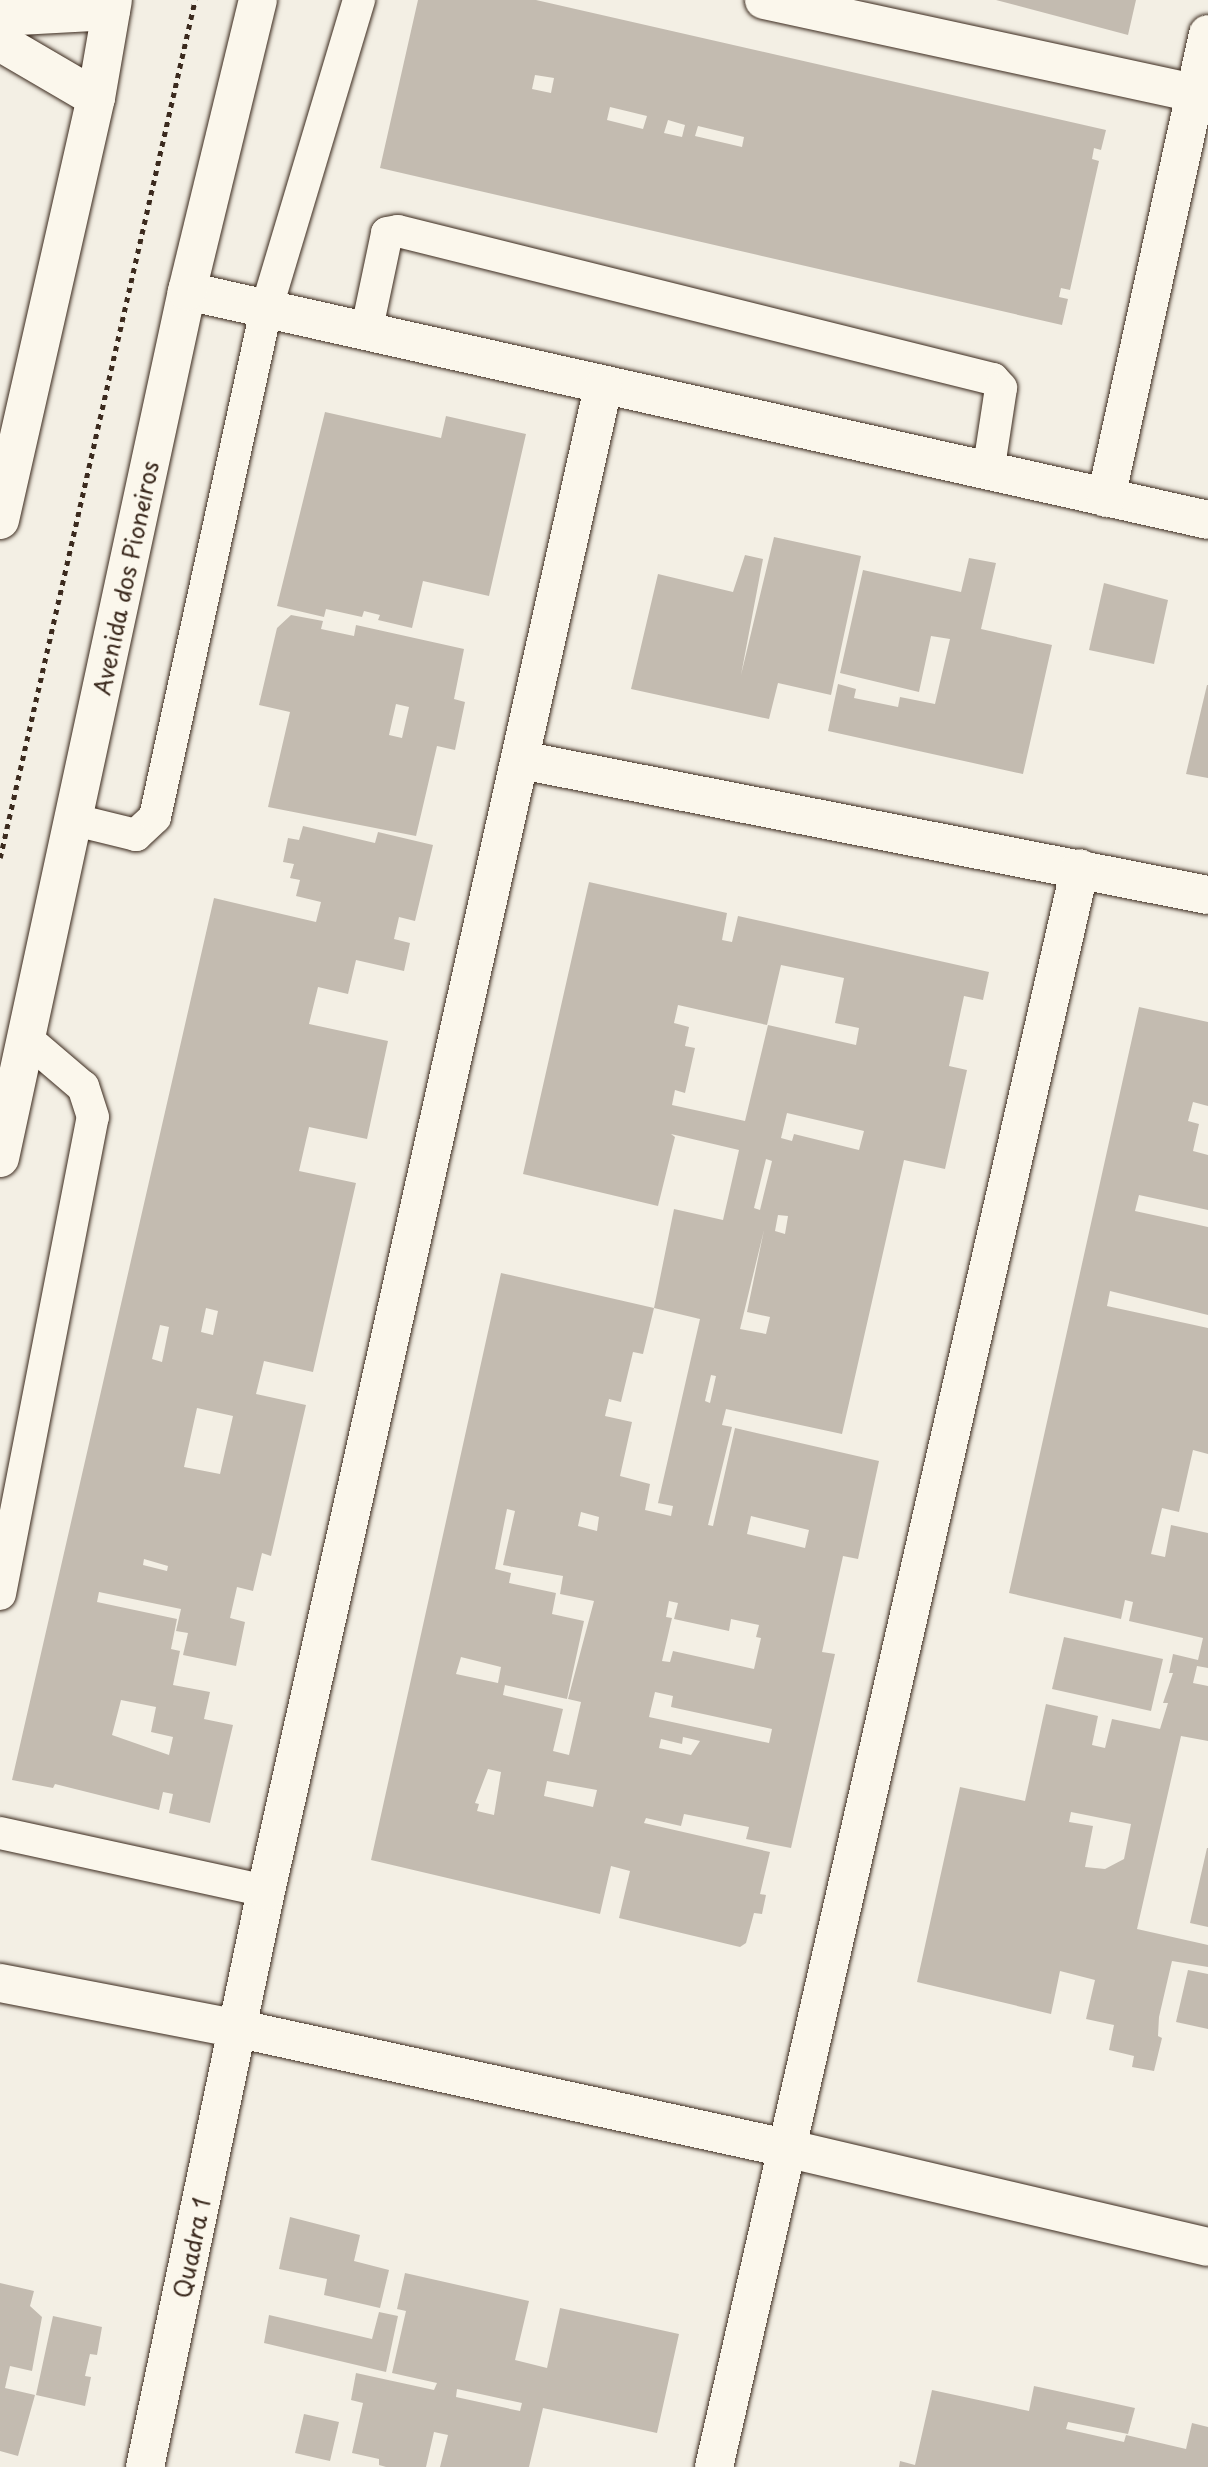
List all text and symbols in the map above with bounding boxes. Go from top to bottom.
street label: Avenida dos Pioneiros [88,458,164,698]
street label: Quadra 1 [168,2195,216,2301]

